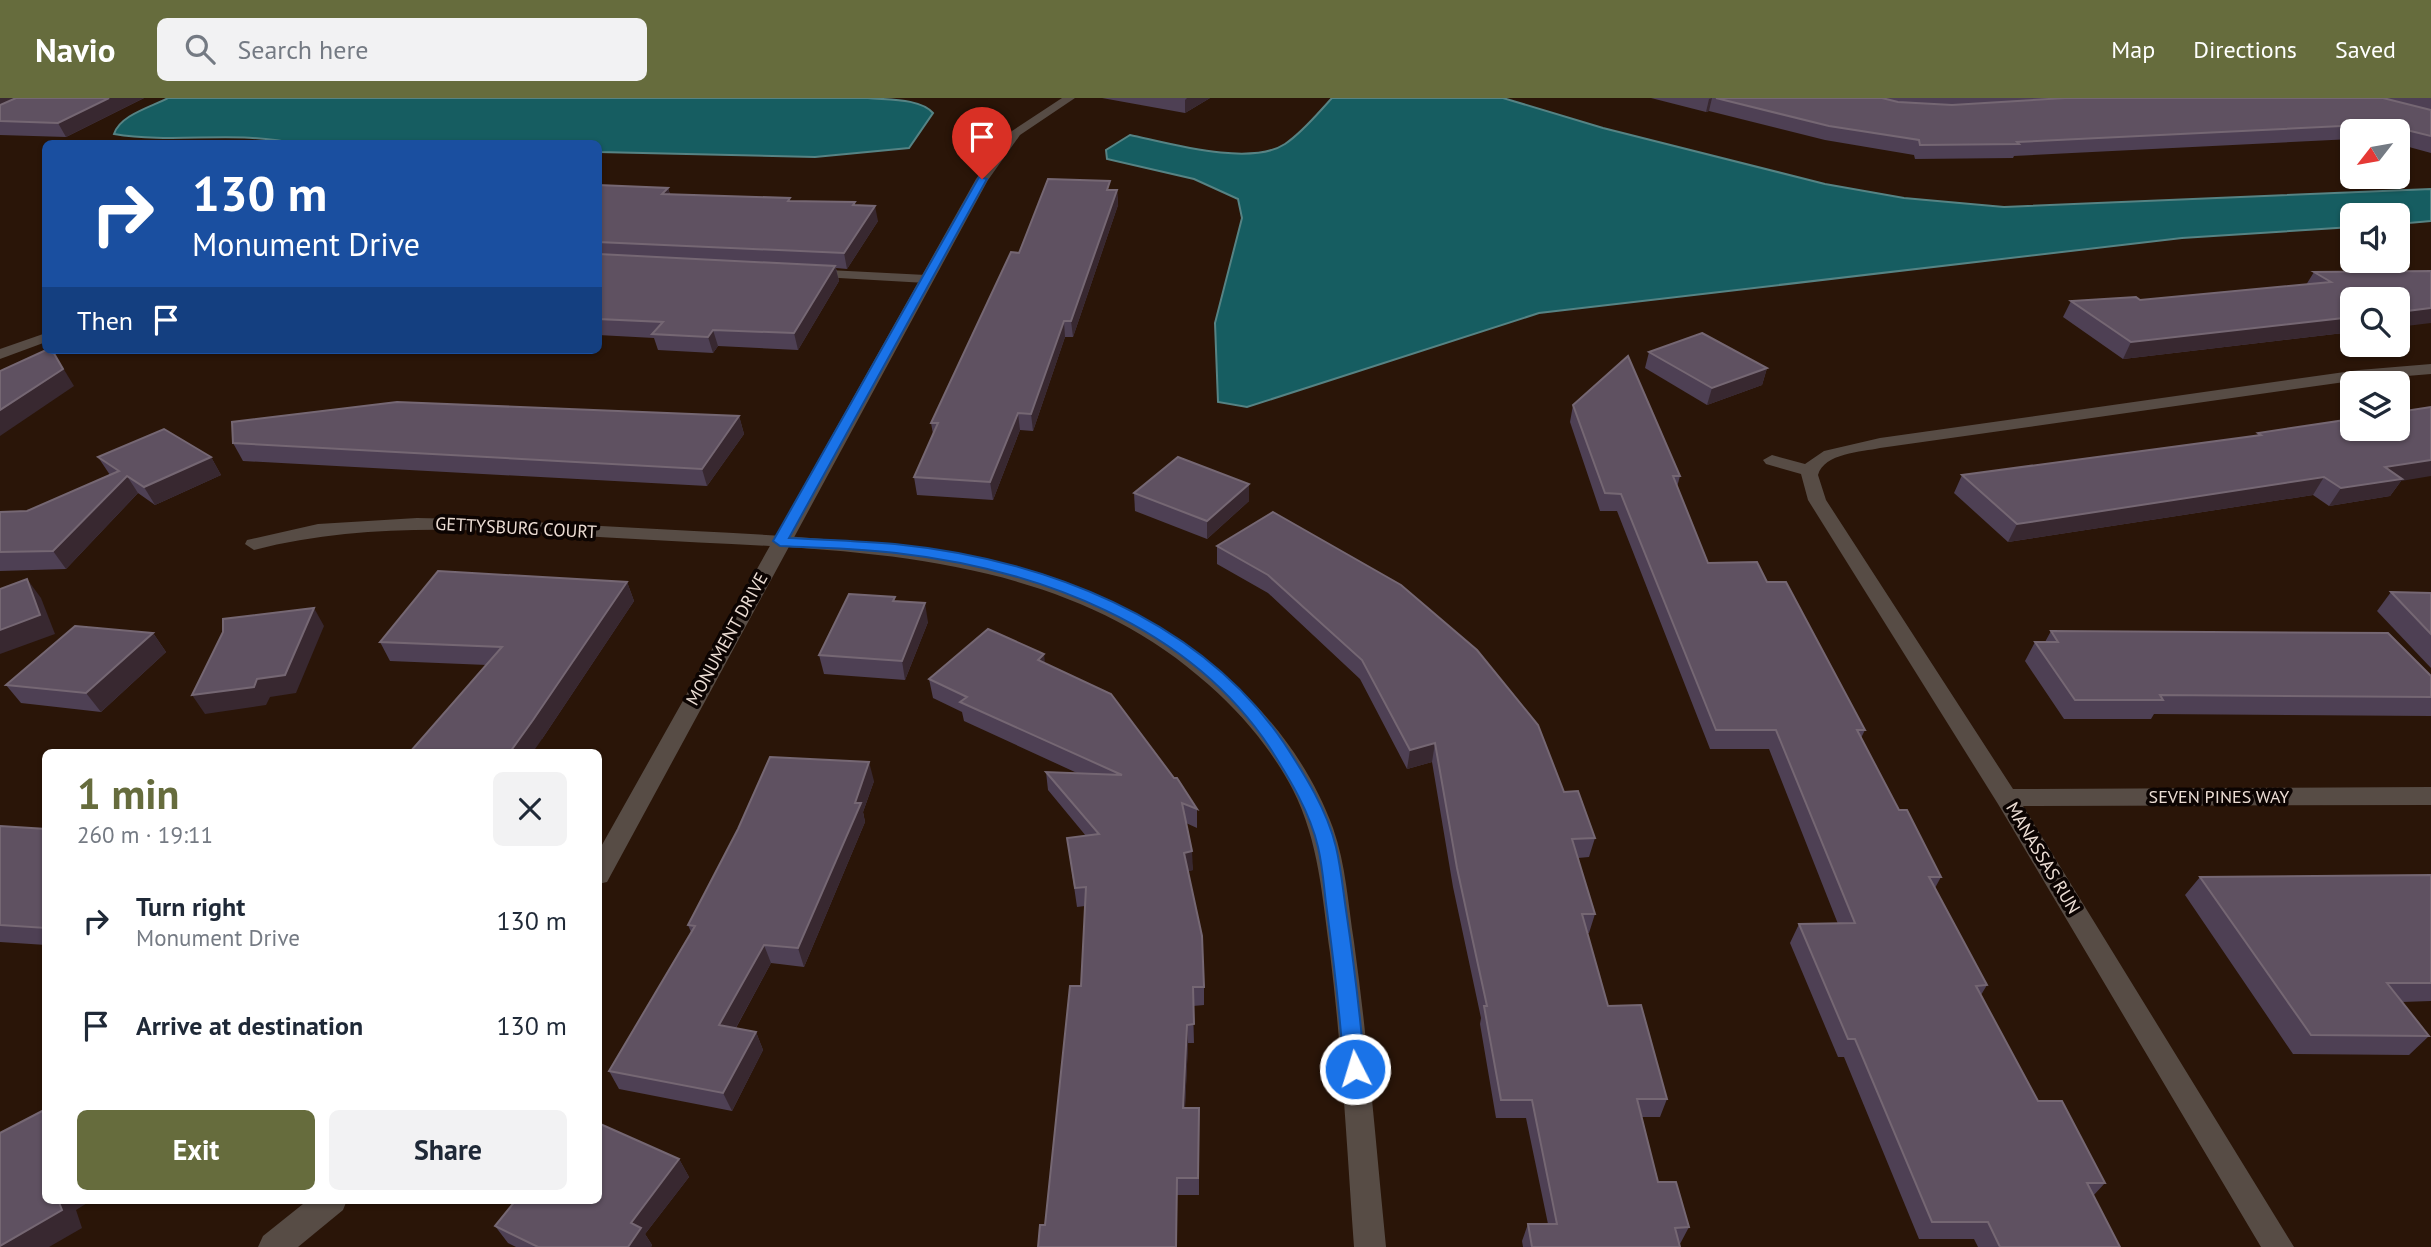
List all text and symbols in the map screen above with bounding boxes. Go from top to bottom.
search box [157,18,647,81]
text: Navio [35,28,115,71]
icon: search [181,30,219,68]
text: Search here [237,33,369,66]
text: Map [2111,34,2155,65]
text: Directions [2193,34,2297,65]
text: Saved [2335,34,2396,65]
pin [952,107,1012,179]
icon: arrive [963,118,1001,156]
north arrow [2340,119,2410,189]
map controls [2340,119,2410,441]
text: 130 m [192,161,327,225]
icon: right [77,168,168,259]
button: sound [2340,203,2410,273]
text: Monument Drive [192,223,420,265]
button: search [2340,287,2410,357]
icon: arrive [147,301,185,339]
text: Then [77,304,133,337]
button: layers [2340,371,2410,441]
street label: GETTYSBURG COURT [435,512,597,543]
street label: MONUMENT DRIVE [681,568,773,709]
text: 1 min [77,766,179,821]
button: close [493,772,567,846]
street label: SEVEN PINES WAY [2149,785,2289,808]
street label: MANASSAS RUN [2001,798,2086,918]
text: 260 m · 19:11 [77,820,213,849]
text: Turn right [136,890,245,923]
icon: right [77,902,115,940]
text: 130 m [496,904,567,937]
text: Monument Drive [136,923,300,952]
icon: arrive [77,1007,115,1045]
text: Arrive at destination [136,1009,363,1042]
text: 130 m [496,1009,567,1042]
position arrow [1318,1032,1392,1106]
button: Exit [77,1110,315,1190]
button: Share [329,1110,567,1190]

